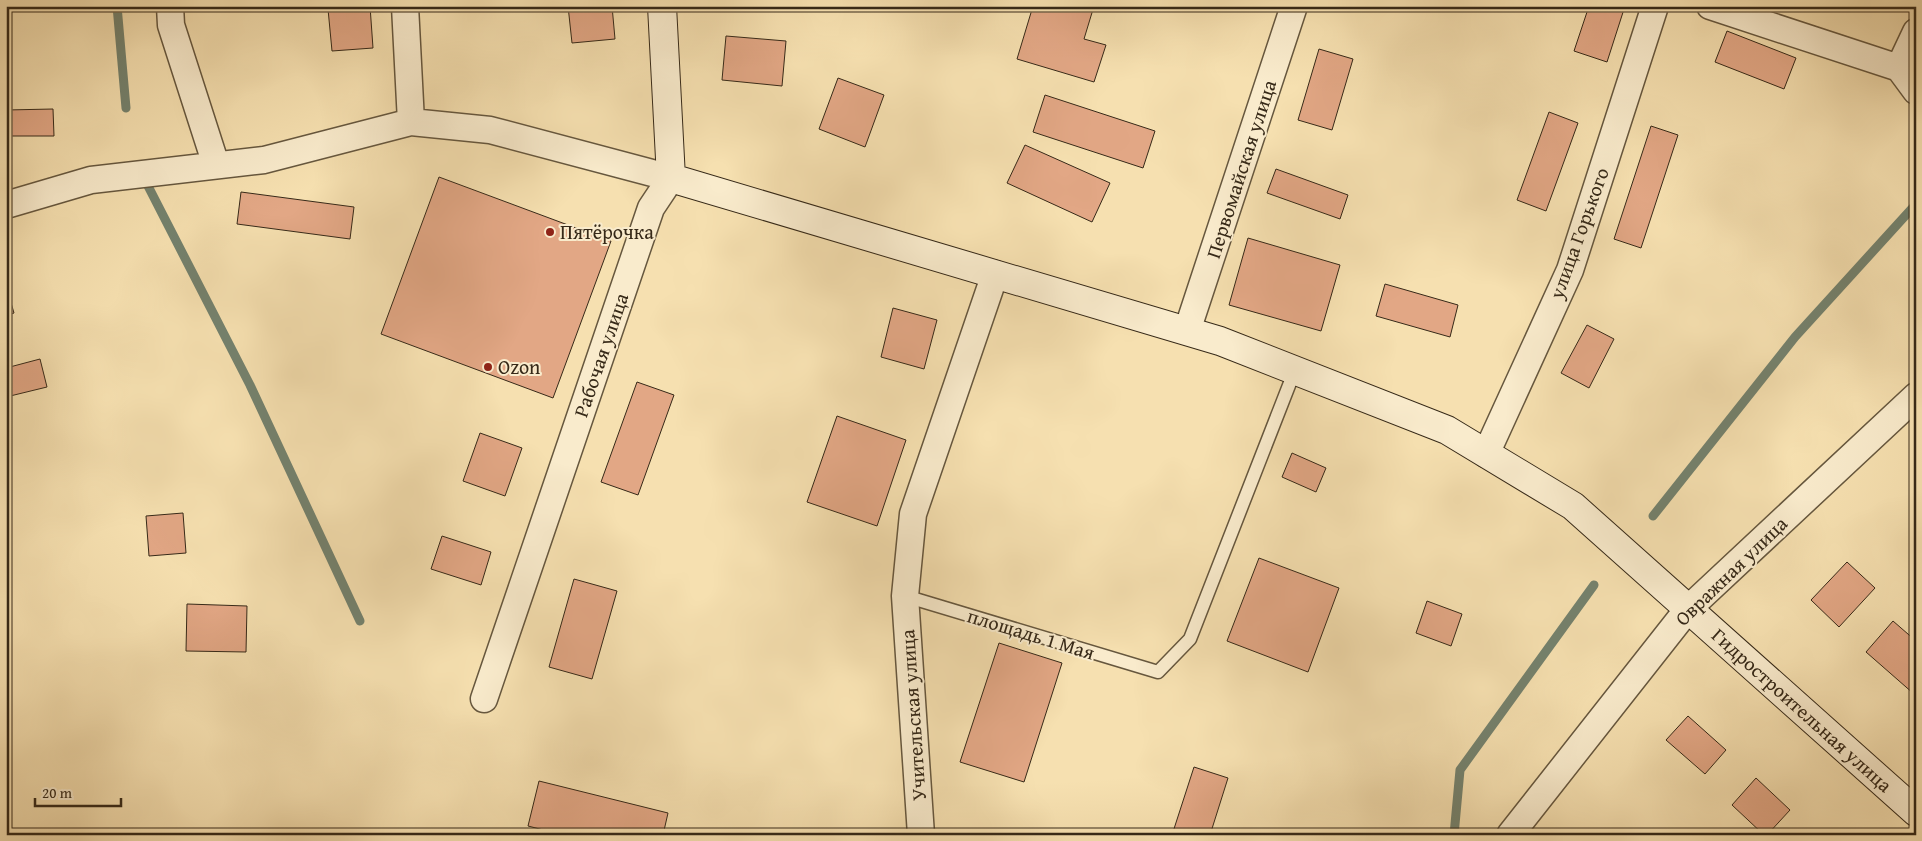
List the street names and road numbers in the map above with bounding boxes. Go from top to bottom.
street label: Первомайская улица [1198,75,1283,262]
street label: улица Горького [1541,163,1616,304]
street label: Рабочая улица [566,288,635,421]
street label: Овражная улица [1668,509,1794,632]
street label: площадь 1 Мая [964,600,1098,667]
street label: Гидростроительная улица [1706,621,1899,799]
street label: Учительская улица [892,628,933,802]

